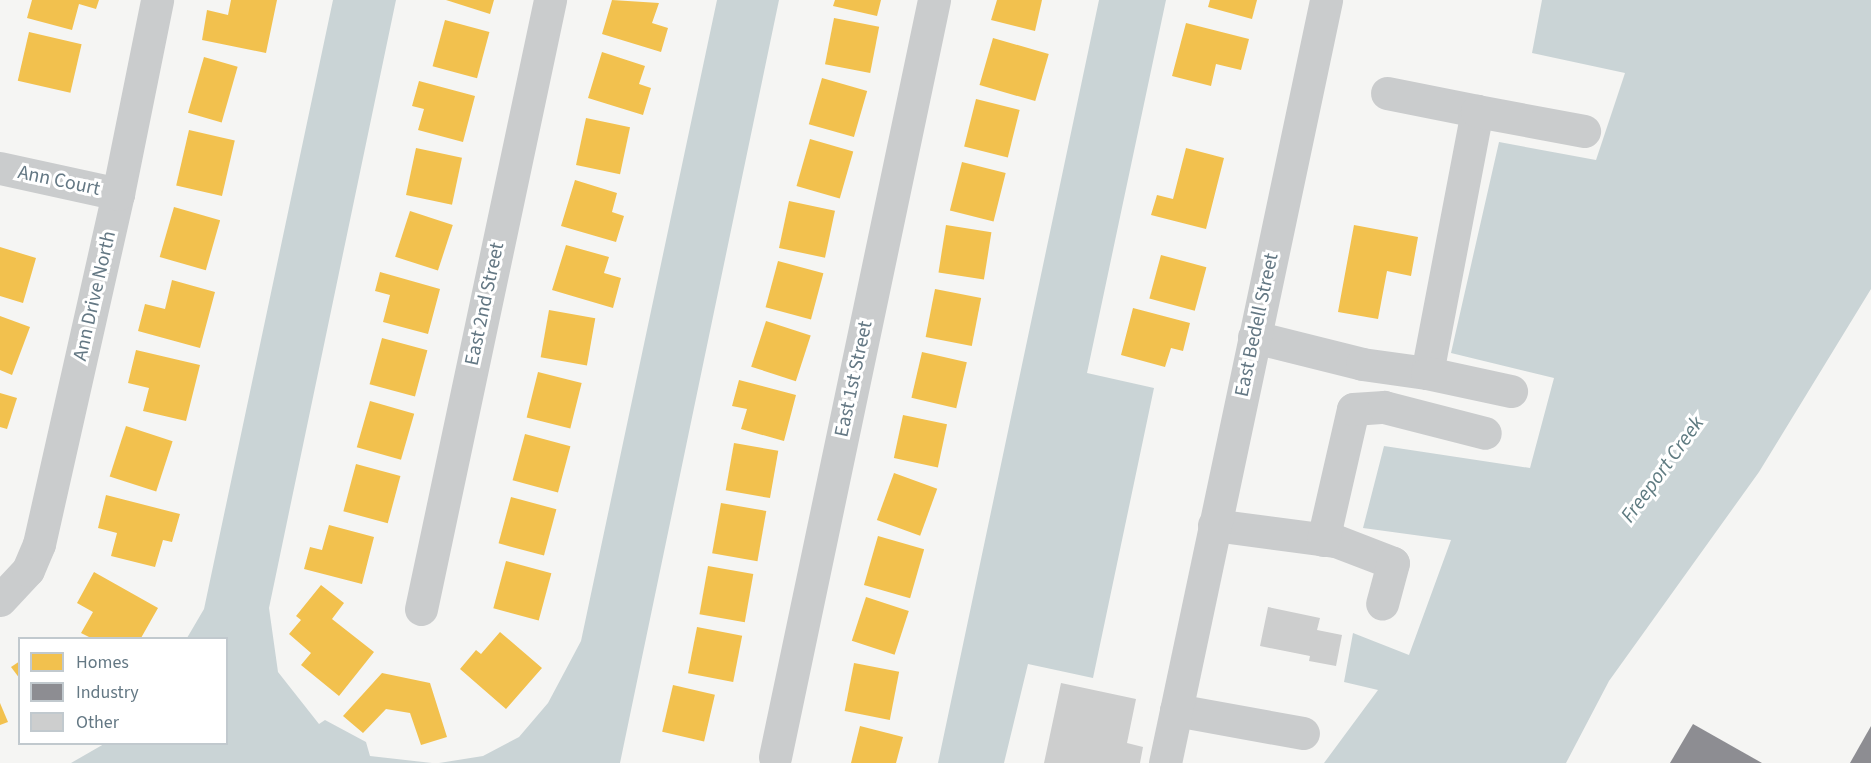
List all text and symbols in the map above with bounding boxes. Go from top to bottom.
street label: Ann Court [16,161,102,201]
street label: Ann Drive North [68,229,122,363]
street label: East 2nd Street [460,240,510,368]
street label: East Bedell Street [1230,251,1284,399]
street label: East 1st Street [830,319,878,439]
water label: Freeport Creek [1615,411,1709,527]
legend [18,637,228,745]
text: Homes [76,650,129,675]
text: Industry [76,680,139,705]
text: Other [76,710,119,735]

